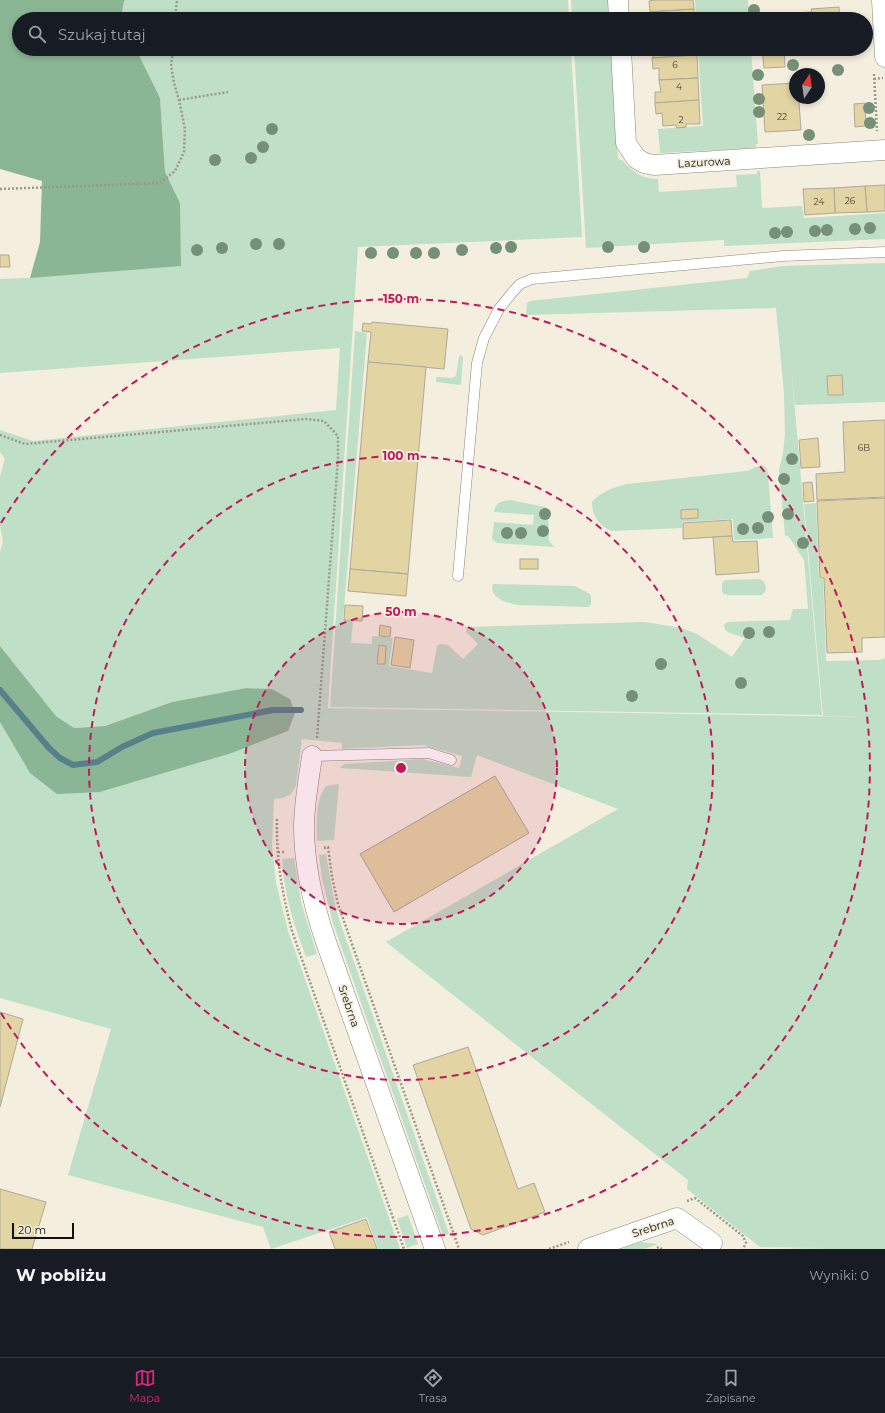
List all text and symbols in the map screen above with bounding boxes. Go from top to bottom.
search box [12,12,873,56]
icon: search [26,23,48,45]
text: Szukaj tutaj [58,25,146,44]
house number: 6 [672,59,678,70]
north arrow [789,68,825,104]
house number: 4 [676,81,682,92]
house number: 22 [777,111,787,122]
house number: 2 [678,114,684,125]
street label: Lazurowa [677,154,731,170]
house number: 26 [845,195,856,206]
house number: 24 [814,196,824,207]
text: 150 m [383,291,419,306]
house number: 6B [858,442,870,453]
text: 100 m [383,448,419,463]
text: 50 m [385,604,417,619]
centre of rings [394,761,408,775]
street label: Srebrna [335,983,363,1029]
street label: Srebrna [630,1214,676,1240]
scale bar [12,1221,74,1240]
text: 20 m [18,1223,46,1237]
text: W pobliżu [16,1265,106,1285]
text: Wyniki: 0 [809,1267,869,1283]
tab: Mapa [129,1367,160,1405]
tab: Trasa [419,1367,447,1405]
tab: Zapisane [706,1367,756,1405]

